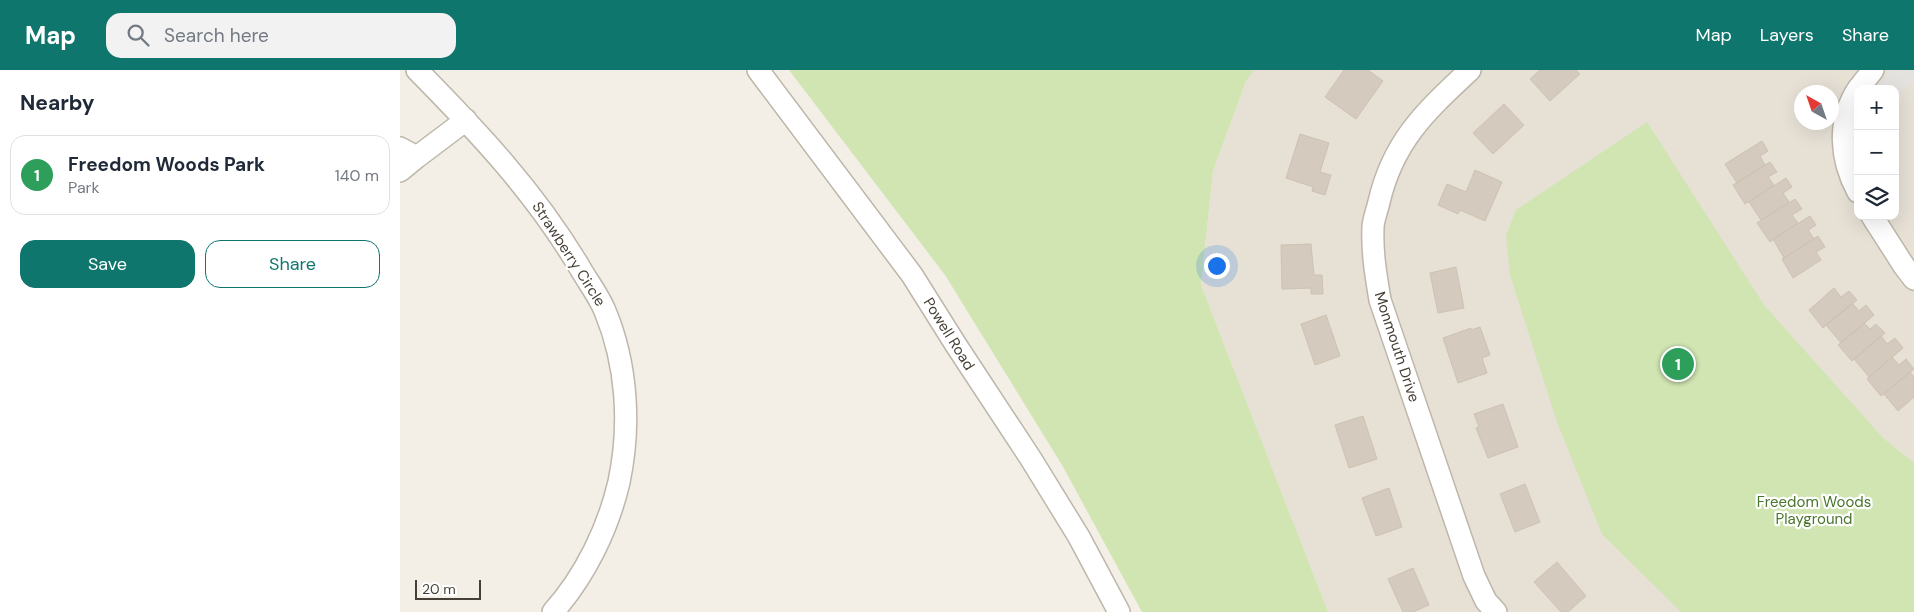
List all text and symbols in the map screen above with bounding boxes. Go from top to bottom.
search box [106,13,456,58]
text: Map [25,20,76,51]
icon: search [124,21,152,49]
text: Search here [164,23,269,48]
text: Map [1696,23,1732,47]
text: Layers [1760,23,1814,47]
text: Share [1842,23,1889,47]
north arrow [1794,85,1839,130]
map controls [1854,85,1899,220]
button: + [1854,85,1899,130]
text: Nearby [20,89,94,117]
button: − [1854,130,1899,175]
text: Freedom Woods Park [68,152,265,177]
text: 1 [34,165,40,186]
text: 140 m [335,165,379,186]
button: layers [1854,175,1899,220]
text: Park [68,177,100,198]
street label: Strawberry Circle [528,198,610,310]
button: Save [20,240,195,288]
button: Share [205,240,380,288]
your location [1204,253,1230,279]
street label: Monmouth Drive [1370,289,1424,405]
street label: Powell Road [919,294,979,374]
pin: 1 [1662,345,1694,383]
park label: Freedom Woods Playground [1757,492,1871,529]
scale bar [415,577,481,600]
text: 20 m [422,580,456,598]

